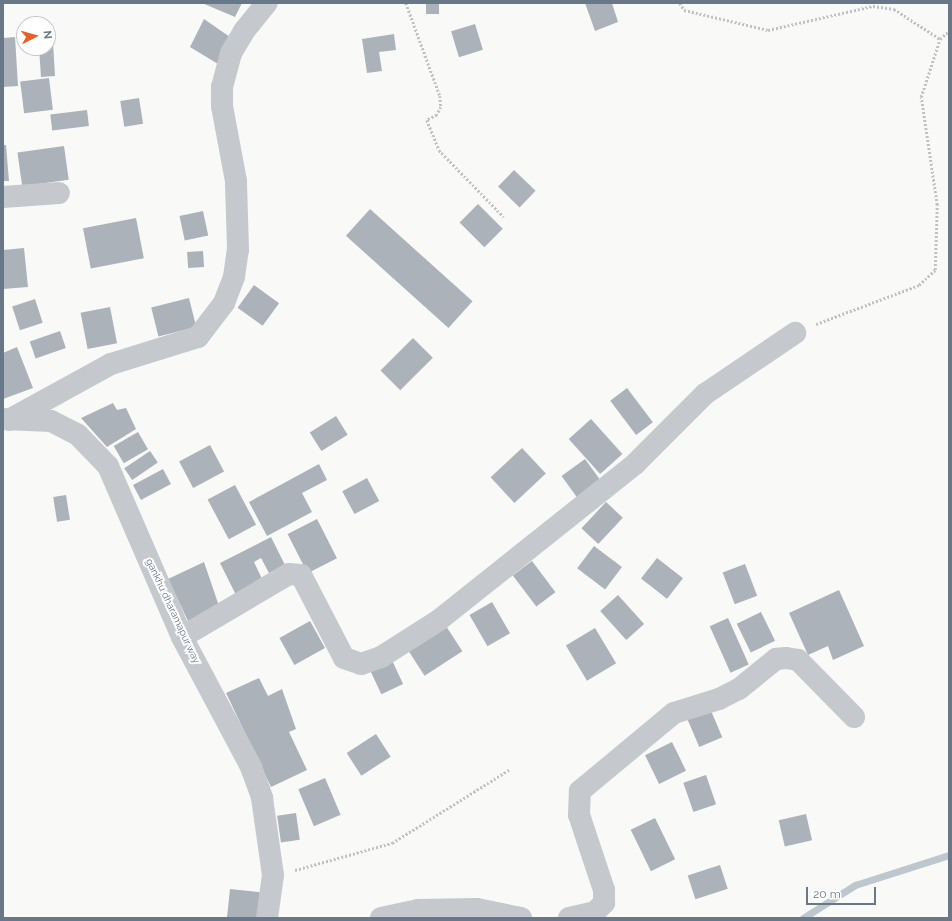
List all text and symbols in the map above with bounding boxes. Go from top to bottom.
north arrow [16,16,56,56]
text: N [41,30,54,40]
street label: gankhu dharamapur way [143,556,203,666]
scale bar [808,879,878,905]
text: 20 m [813,887,841,901]

